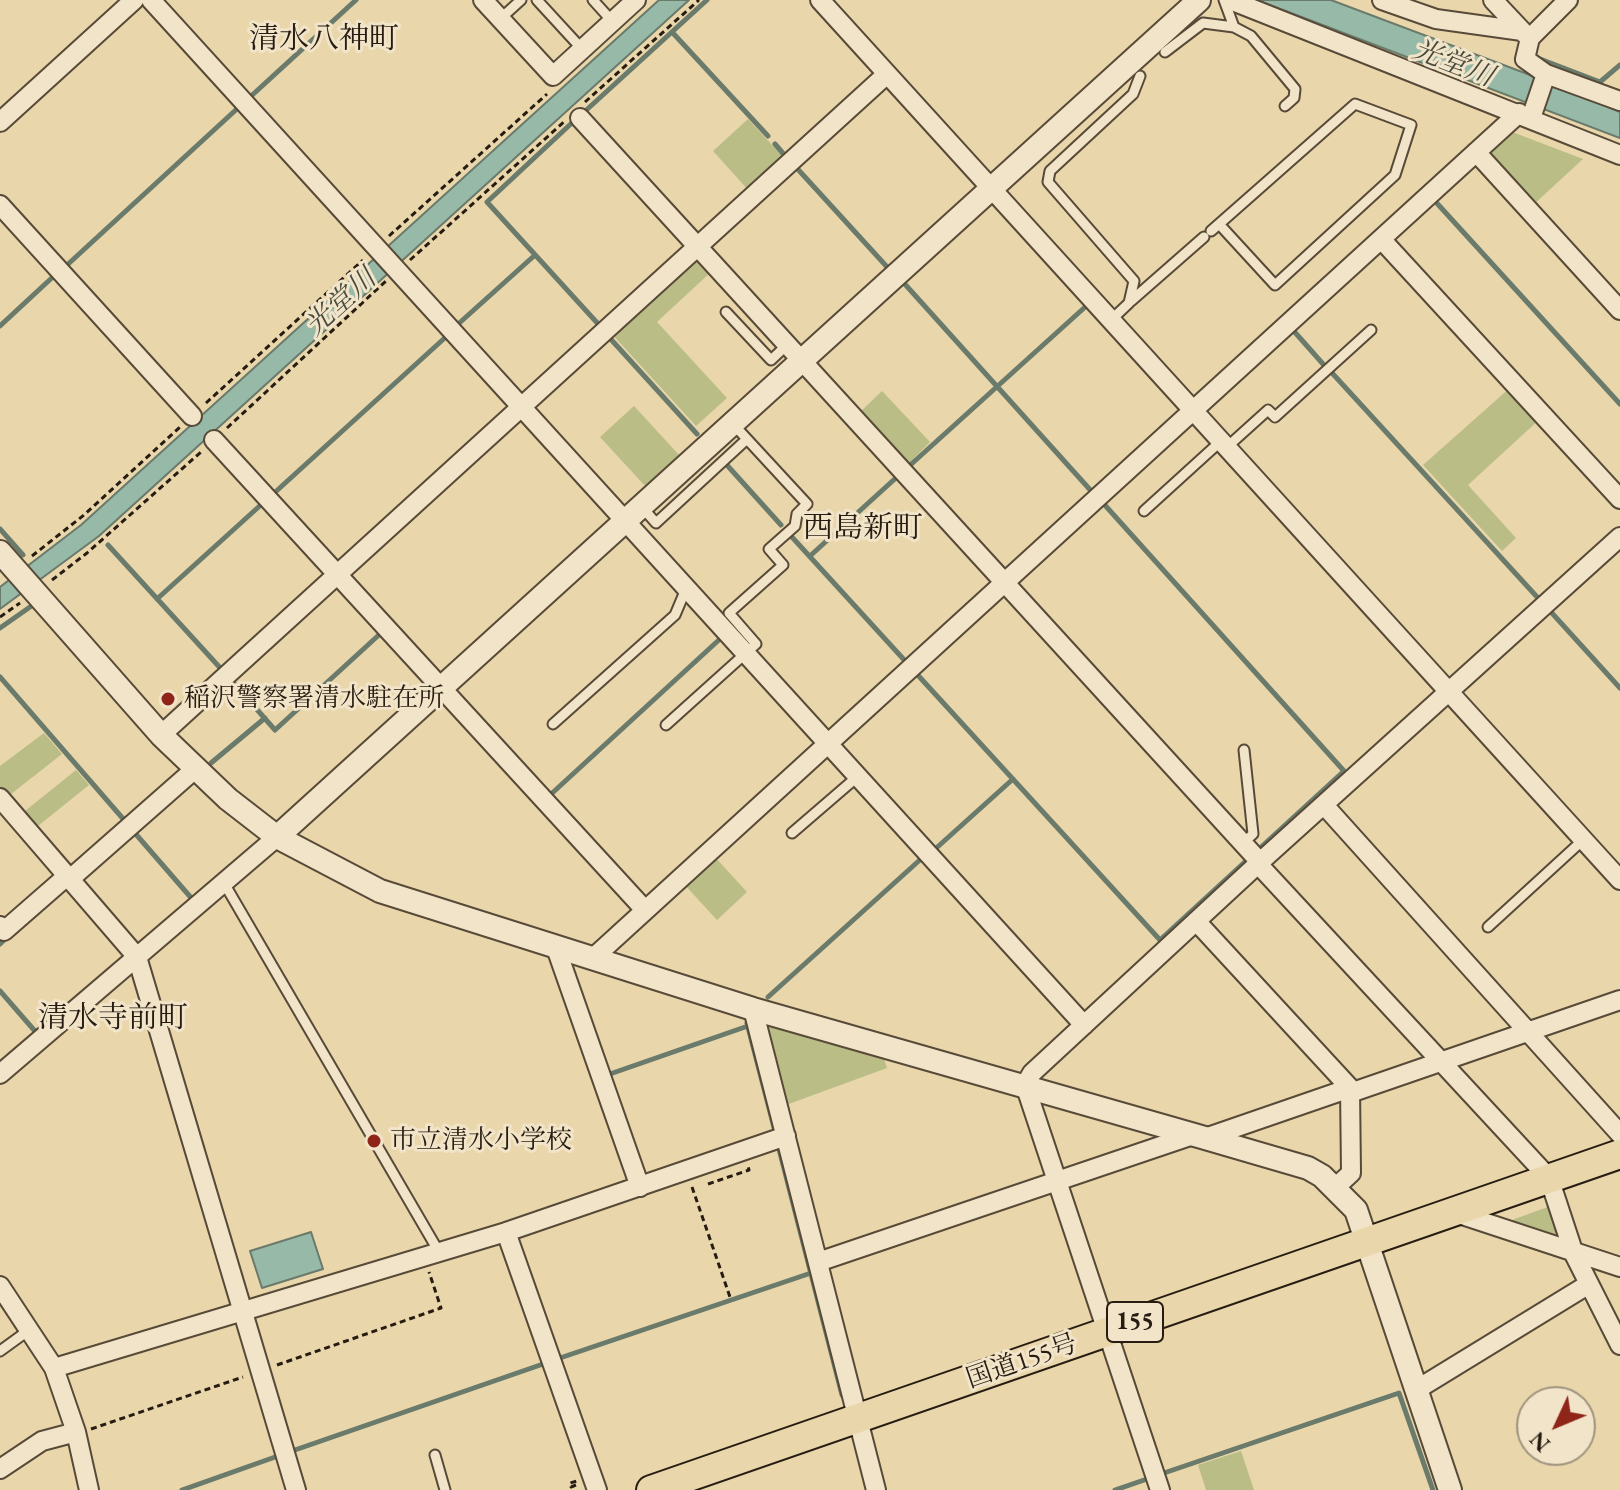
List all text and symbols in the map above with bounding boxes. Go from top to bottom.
district label: 清水八神町 [249,22,399,58]
water label: 光堂川 [1408,33,1498,95]
water label: 光堂川 [299,262,383,344]
district label: 西島新町 [803,511,923,547]
place label: 稲沢警察署清水駐在所 [184,683,444,715]
marker: 稲沢警察署清水駐在所 [159,690,177,708]
district label: 清水寺前町 [38,1001,188,1037]
place label: 市立清水小学校 [390,1125,572,1157]
marker: 市立清水小学校 [365,1132,383,1150]
road number: 155 [1107,1302,1163,1342]
street label: 国道155号 [962,1328,1082,1396]
north arrow [1516,1386,1596,1466]
text: N [1523,1425,1556,1458]

